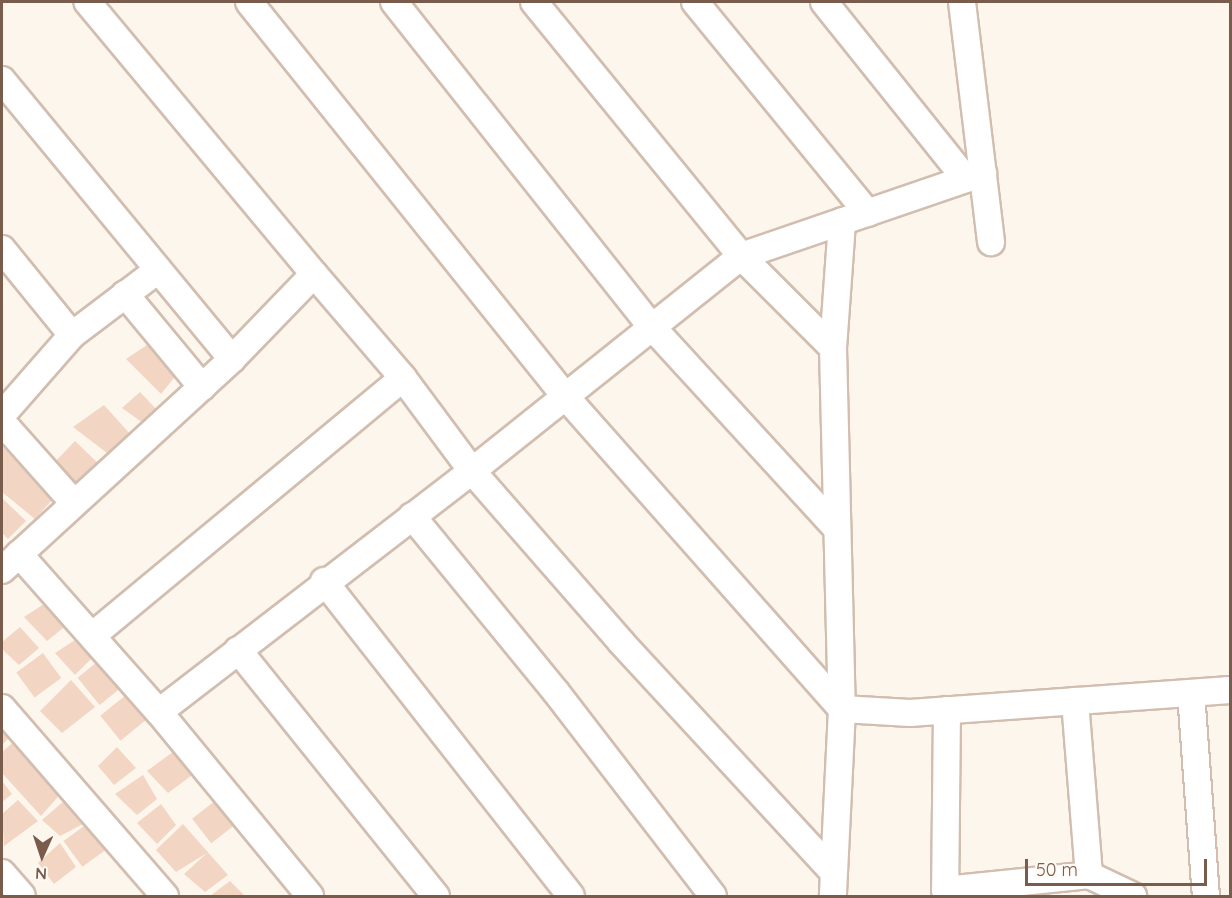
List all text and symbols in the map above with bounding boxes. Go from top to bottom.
north arrow [12,826,72,886]
scale bar [1028,847,1210,885]
text: 50 m [1036,858,1078,881]
text: N [35,864,47,884]

